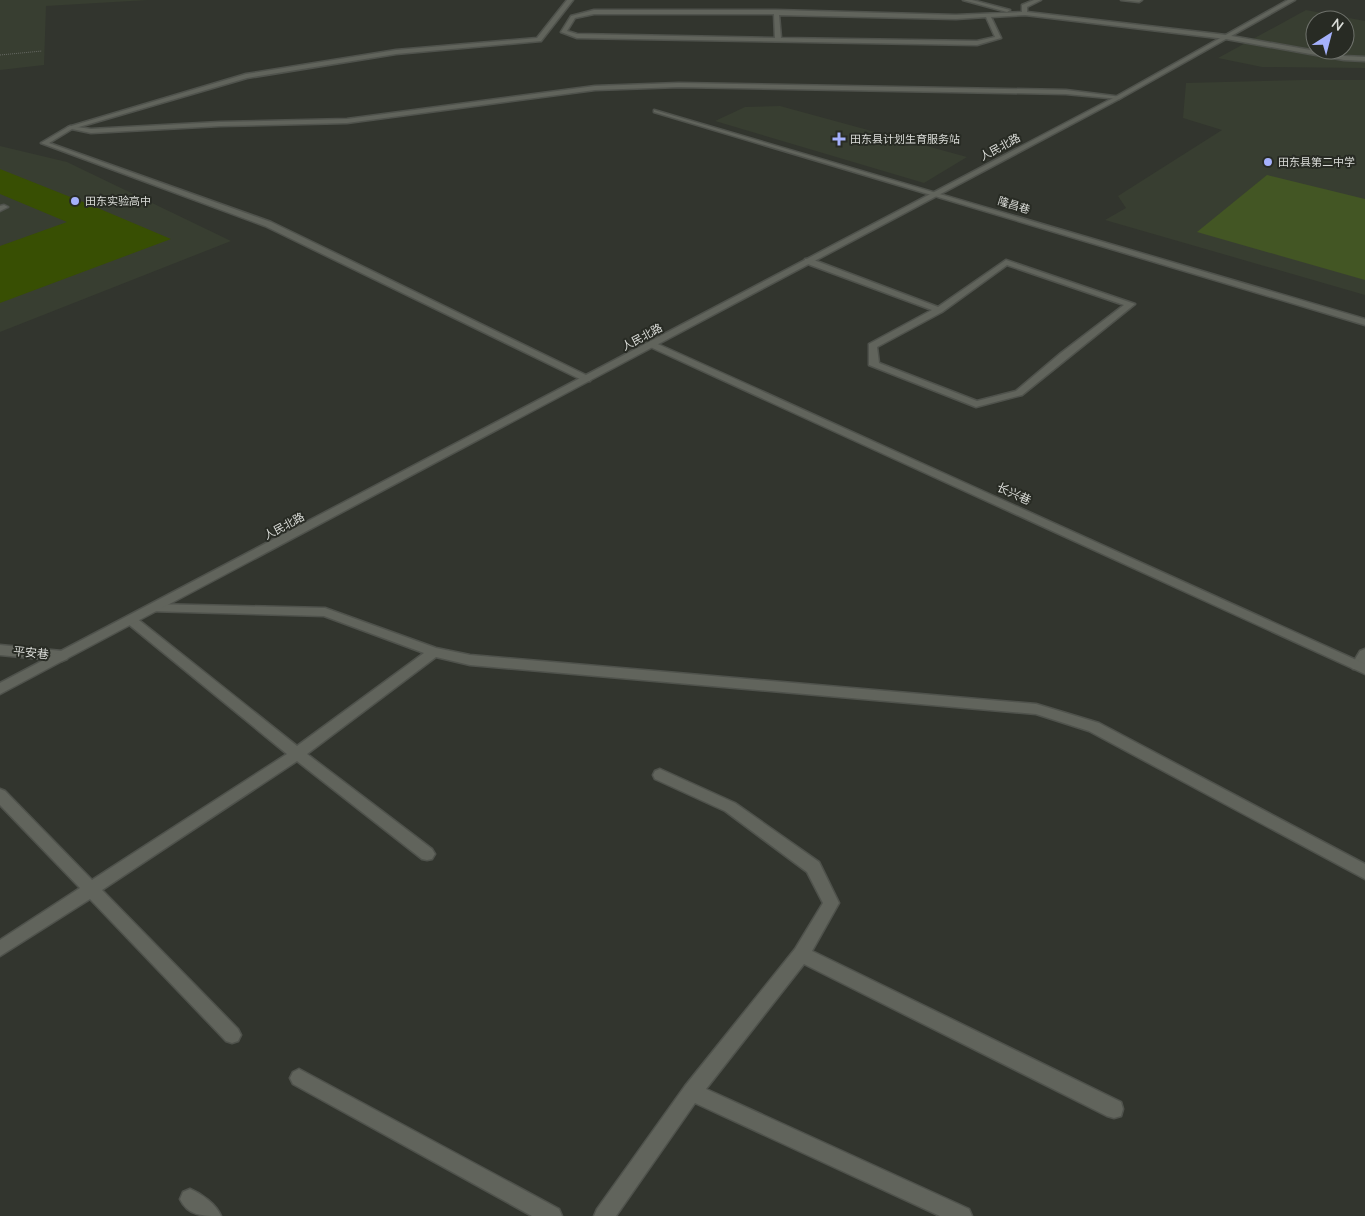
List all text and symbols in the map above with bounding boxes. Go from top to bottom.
north arrow [1305,10,1355,60]
text: N [1328,14,1347,36]
street label: 人民北路 [977,130,1023,164]
marker: 田东县计划生育服务站 [832,132,846,146]
place label: 田东县计划生育服务站 [850,132,960,147]
place label: 田东县第二中学 [1278,155,1355,170]
marker: 田东县第二中学 [1262,156,1274,168]
street label: 隆昌巷 [996,193,1032,217]
place label: 田东实验高中 [85,194,151,209]
marker: 田东实验高中 [69,195,81,207]
street label: 人民北路 [619,320,665,354]
street label: 长兴巷 [994,479,1034,509]
street label: 人民北路 [261,509,307,543]
street label: 平安巷 [12,643,50,663]

